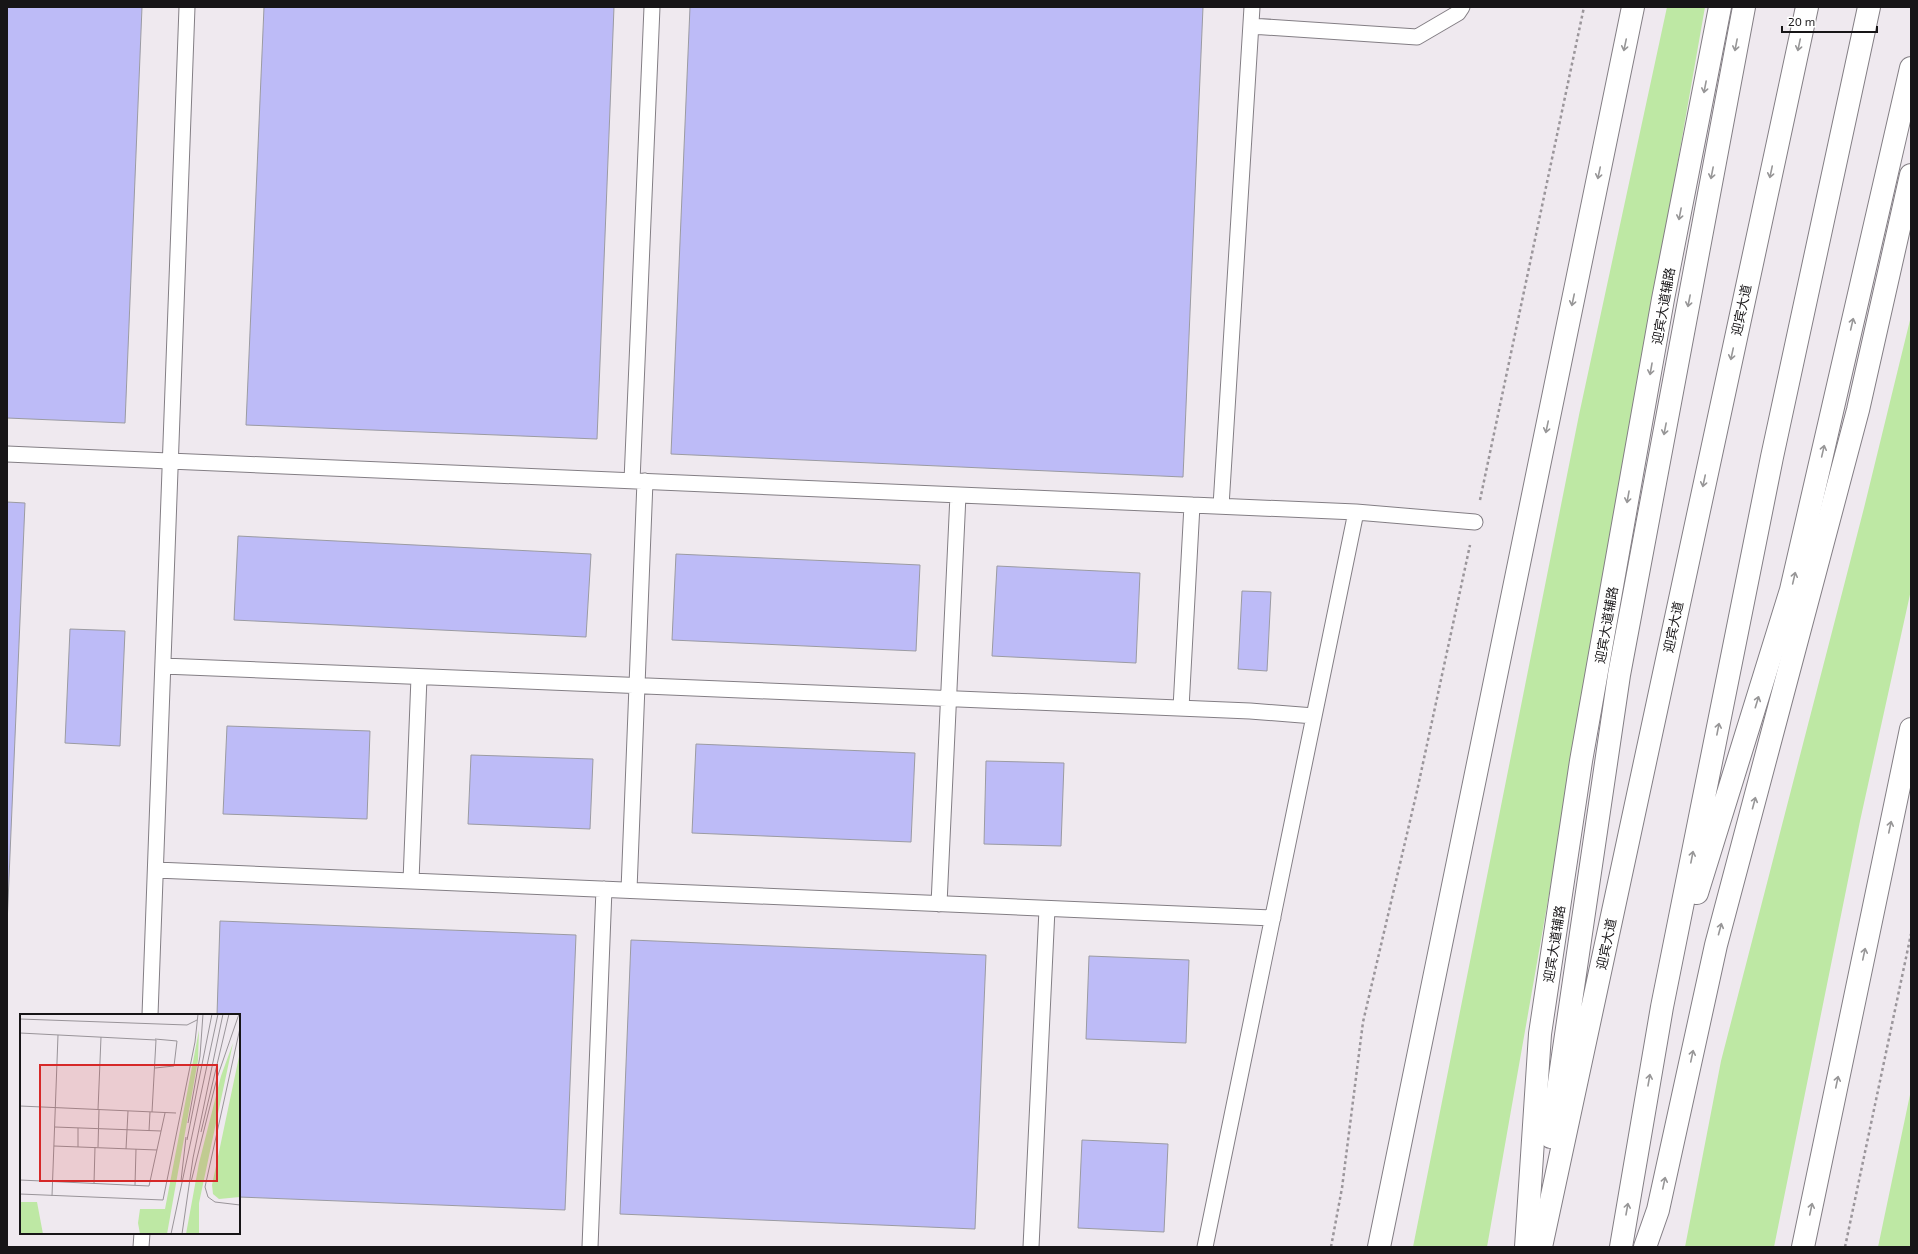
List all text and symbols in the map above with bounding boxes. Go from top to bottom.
scale bar [1782,8,1877,34]
text: 20 m [1788,14,1815,28]
one-way arrow [1621,38,1629,51]
one-way arrow [1732,38,1740,51]
one-way arrow [1794,38,1802,51]
one-way arrow [1700,80,1708,93]
one-way arrow [1767,165,1775,178]
one-way arrow [1595,166,1603,179]
one-way arrow [1708,166,1716,179]
one-way arrow [1676,207,1684,220]
street label: 迎宾大道辅路 [1648,266,1678,346]
street label: 迎宾大道 [1728,283,1754,337]
one-way arrow [1569,293,1577,306]
one-way arrow [1684,294,1692,307]
one-way arrow [1849,318,1857,331]
one-way arrow [1727,347,1735,360]
one-way arrow [1647,363,1655,376]
one-way arrow [1543,420,1551,433]
one-way arrow [1661,422,1669,435]
one-way arrow [1820,445,1828,458]
one-way arrow [1700,474,1708,487]
one-way arrow [1624,491,1632,504]
one-way arrow [1791,572,1799,585]
street label: 迎宾大道辅路 [1591,585,1621,665]
street label: 迎宾大道 [1660,600,1686,654]
one-way arrow [1754,696,1761,709]
one-way arrow [1714,723,1722,736]
one-way arrow [1750,797,1758,810]
one-way arrow [1887,821,1895,834]
one-way arrow [1689,850,1697,863]
street label: 迎宾大道辅路 [1540,904,1568,984]
street label: 迎宾大道 [1593,917,1619,971]
one-way arrow [1717,923,1725,936]
one-way arrow [1860,948,1868,961]
inset map [20,1014,240,1234]
one-way arrow [1688,1050,1696,1063]
one-way arrow [1646,1074,1654,1087]
one-way arrow [1834,1075,1842,1088]
one-way arrow [1660,1177,1668,1190]
one-way arrow [1623,1202,1631,1215]
one-way arrow [1807,1203,1815,1216]

